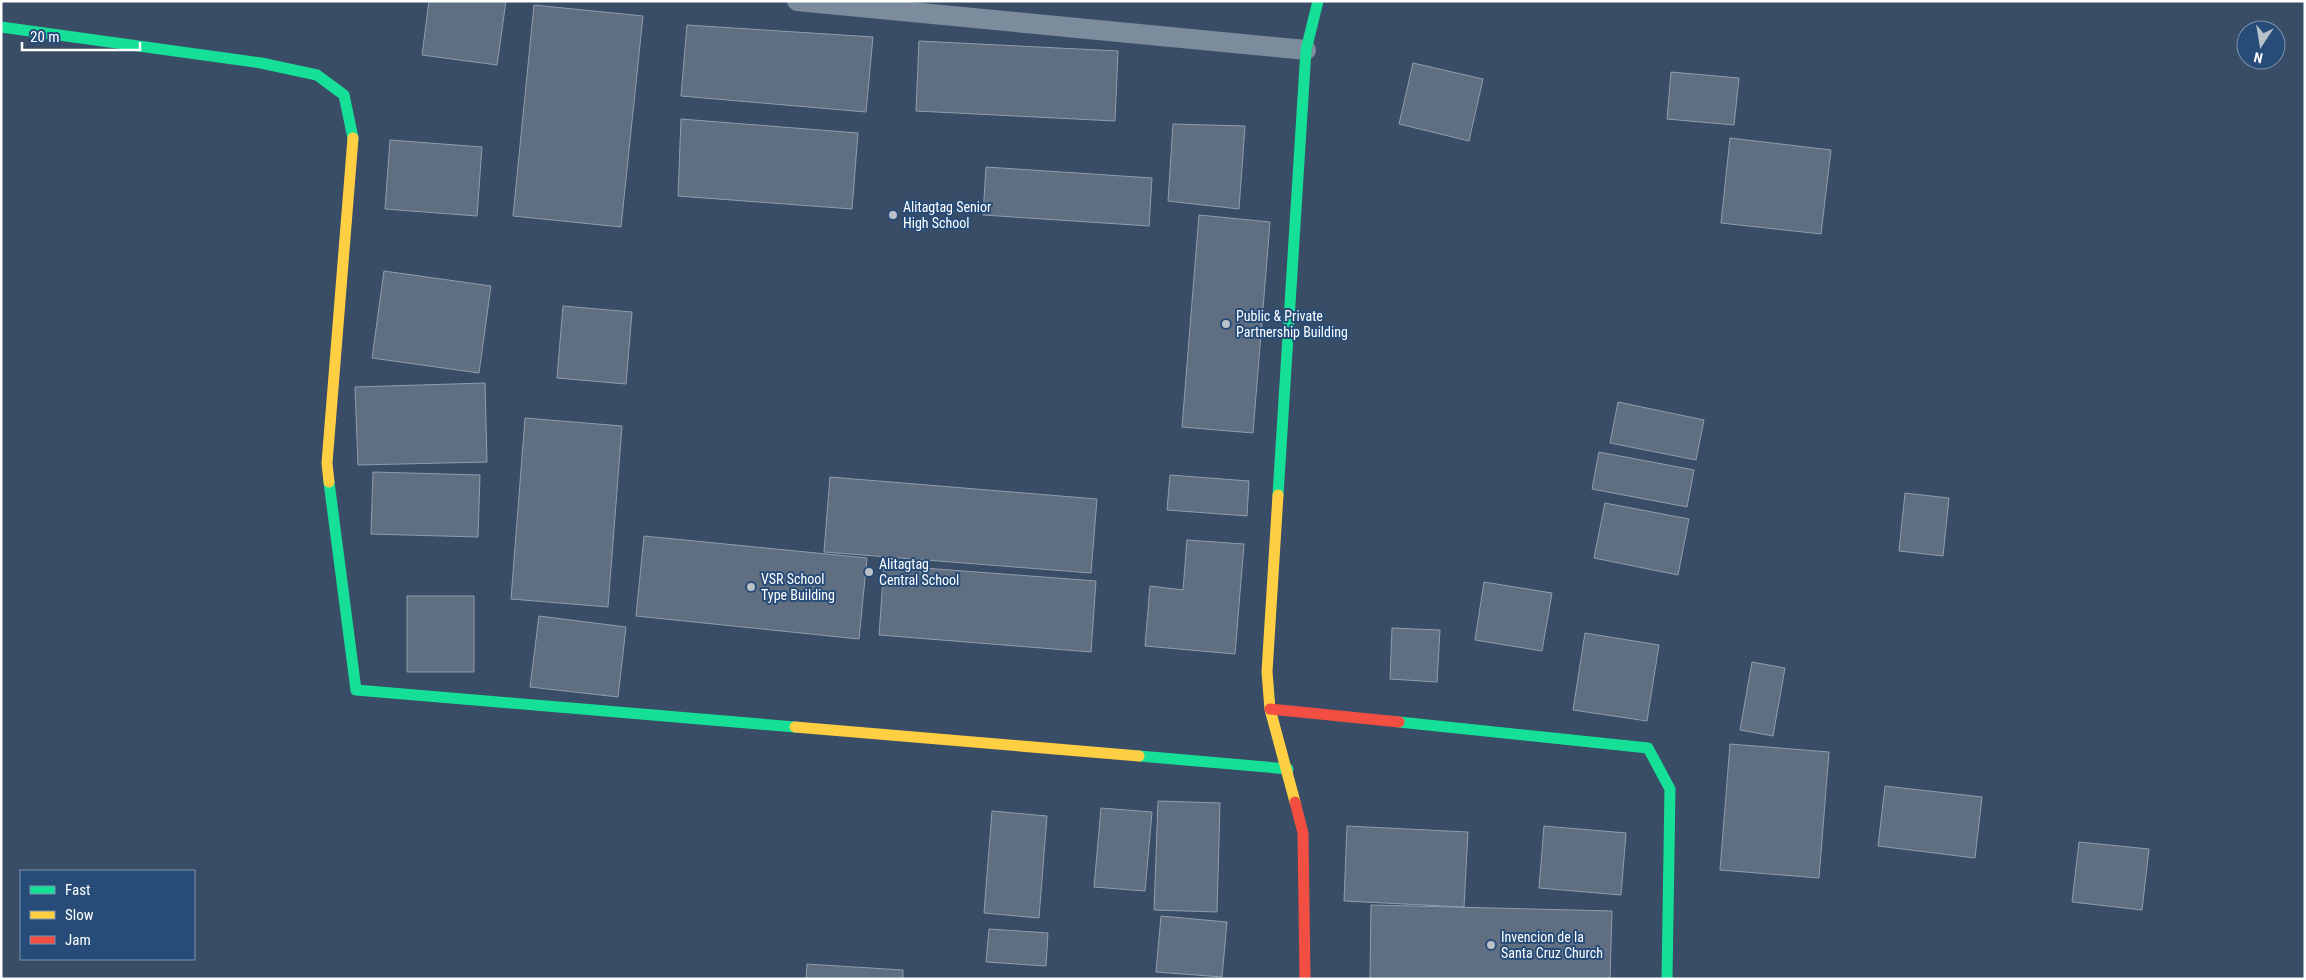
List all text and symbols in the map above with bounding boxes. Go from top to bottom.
scale bar [22,20,140,52]
north arrow [2236,20,2286,70]
text: 20 m [30,28,60,46]
text: N [2252,49,2264,66]
place label: Alitagtag Senior High School [903,199,991,231]
marker: Alitagtag Senior High School [887,209,899,221]
place label: Public & Private Partnership Building [1236,308,1348,340]
marker: Public & Private Partnership Building [1220,318,1232,330]
place label: Alitagtag Central School [879,556,959,588]
marker: Alitagtag Central School [863,566,875,578]
place label: VSR School Type Building [761,571,835,603]
marker: VSR School Type Building [745,581,757,593]
legend [20,870,195,960]
text: Fast [65,881,90,899]
text: Slow [65,906,94,924]
place label: Invencion de la Santa Cruz Church [1501,929,1603,961]
text: Jam [65,931,91,949]
marker: Invencion de la Santa Cruz Church [1485,939,1497,951]

